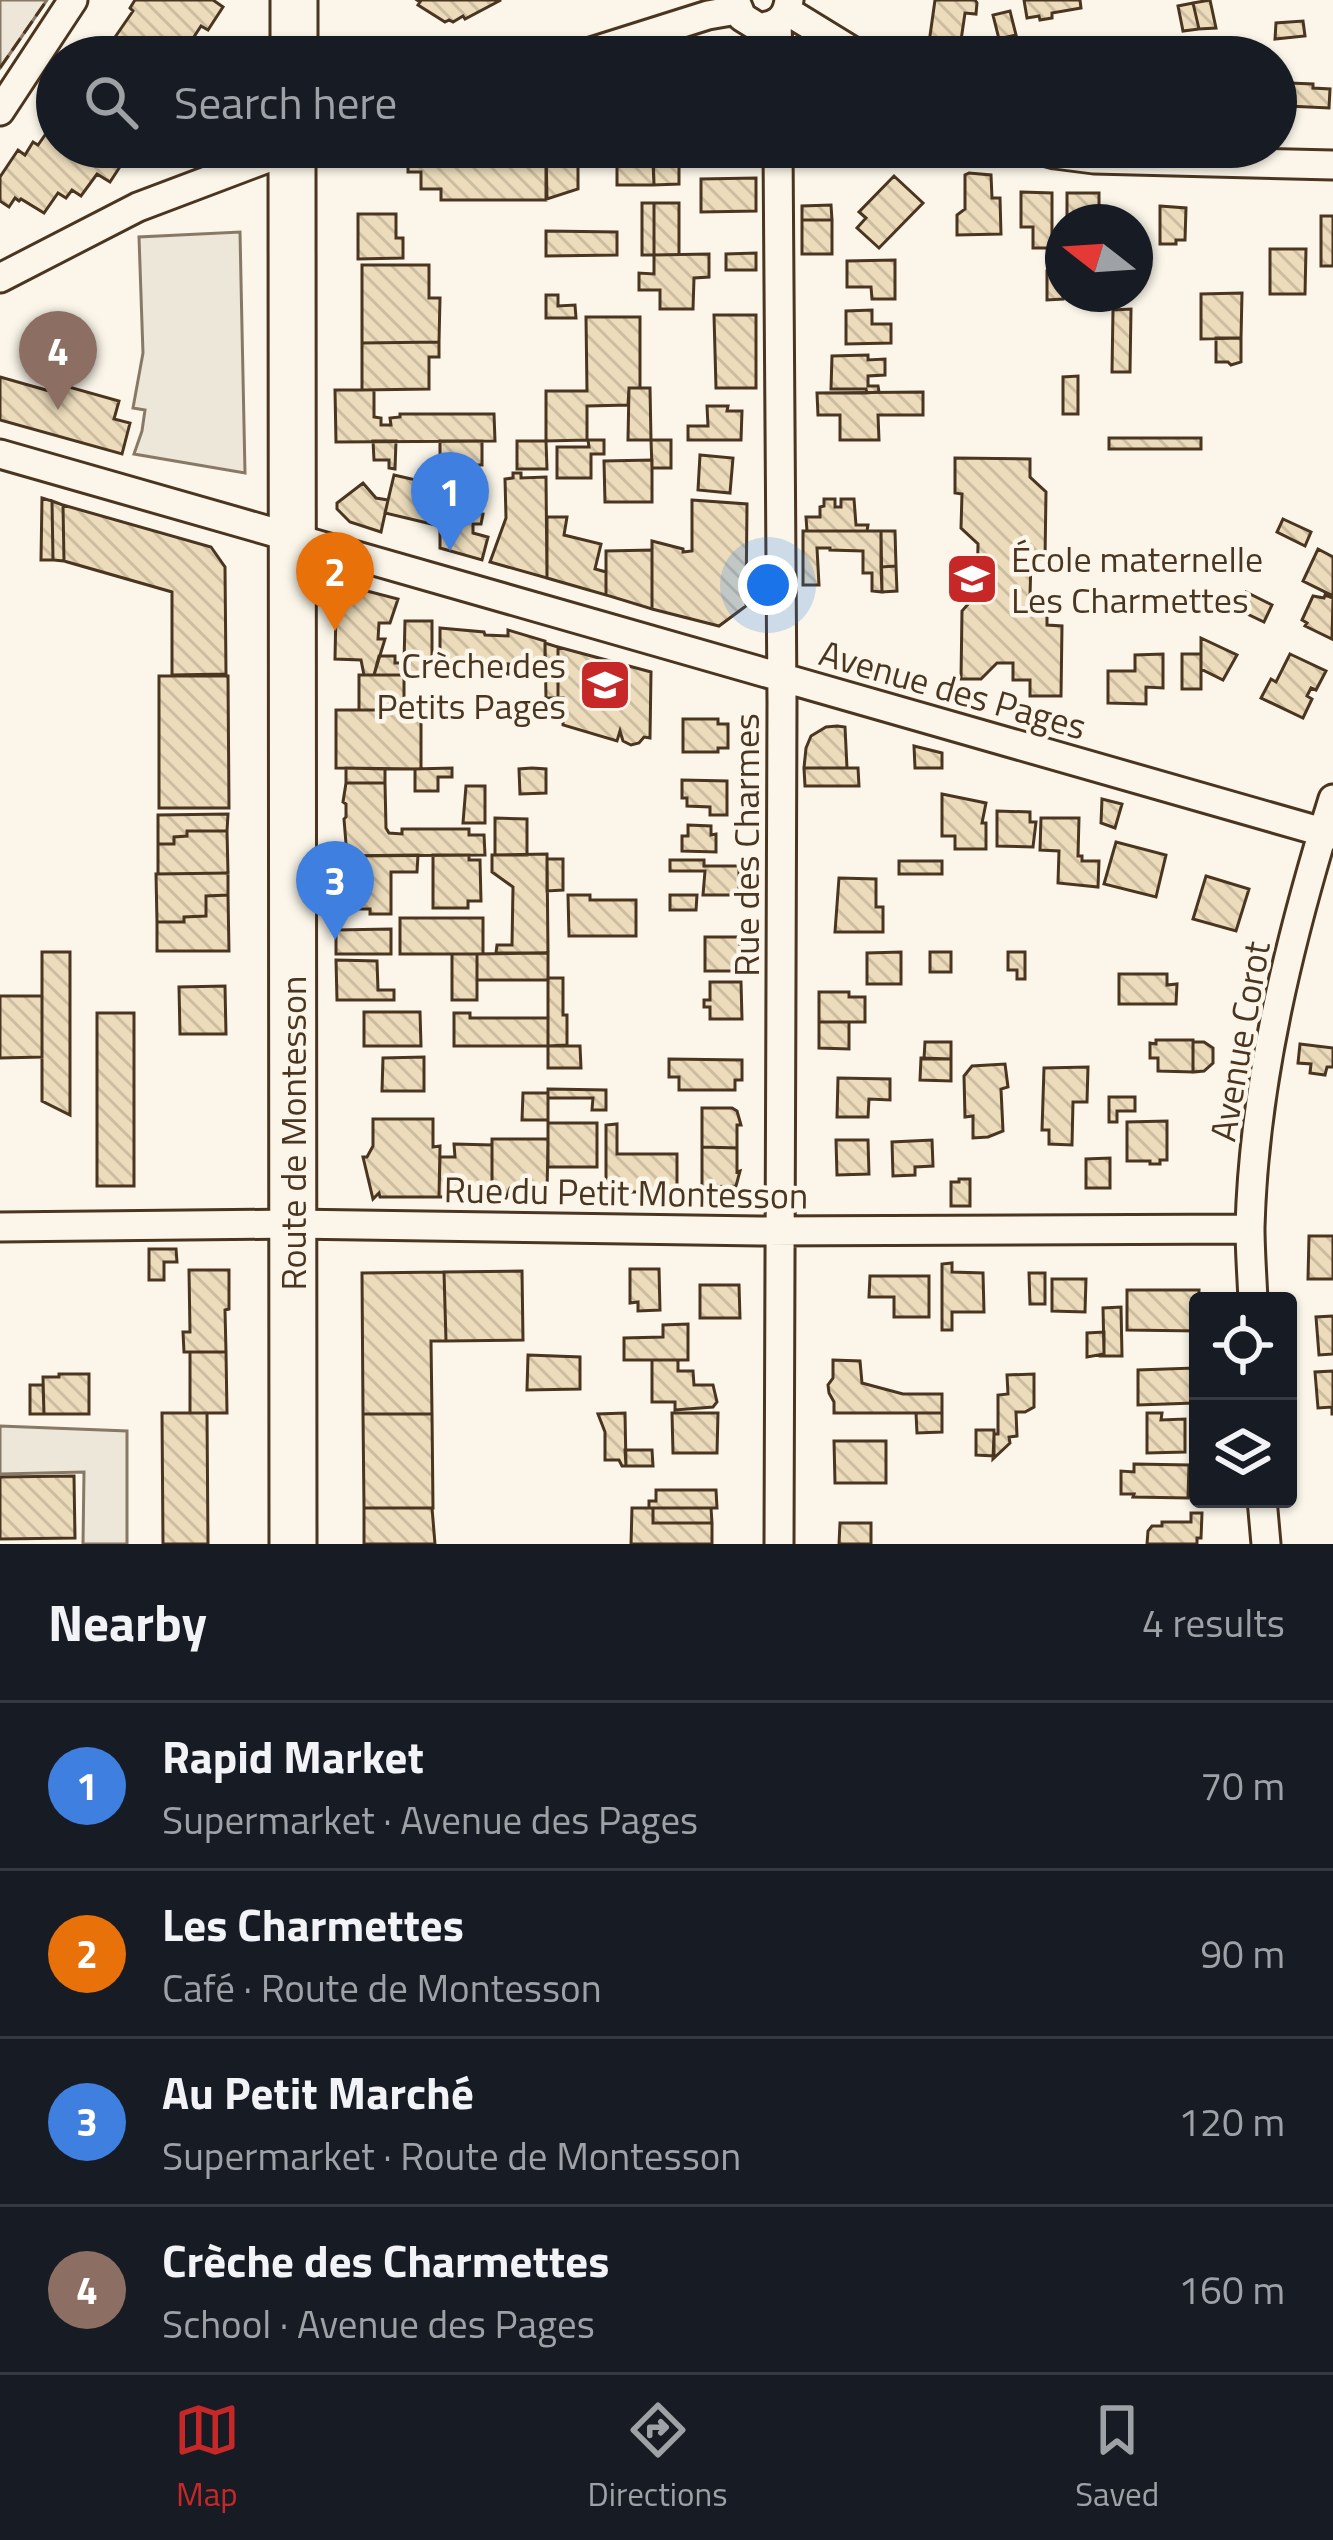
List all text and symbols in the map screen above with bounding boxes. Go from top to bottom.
search box [36,36,1297,168]
text: Search here [174,68,397,136]
icon: search [78,69,144,135]
north arrow [1045,204,1153,312]
pin: 4 [19,311,97,410]
pin: 1 [411,452,489,551]
place label: École maternelle Les Charmettes [1011,531,1263,627]
pin: 2 [296,532,374,631]
school or university icon: École maternelle Les Charmettes [944,551,1000,607]
your location [738,555,798,615]
street label: Avenue des Pages [813,625,1093,753]
place label: Crèche des Petits Pages [376,637,566,733]
school or university icon: Crèche des Petits Pages [577,657,633,713]
street label: Rue des Charmes [718,713,773,977]
pin: 3 [296,841,374,940]
street label: Avenue Corot [1194,936,1284,1145]
street label: Route de Montesson [265,976,320,1290]
street label: Rue du Petit Montesson [443,1161,809,1223]
map controls [1189,1292,1297,1508]
button: locate [1189,1292,1297,1400]
button: layers [1189,1400,1297,1508]
text: Nearby [48,1583,207,1661]
text: 4 results [1142,1593,1285,1652]
text: Rapid Market [162,1722,424,1790]
text: 1 [76,1756,98,1815]
text: 70 m [1200,1756,1285,1815]
text: Supermarket · Avenue des Pages [162,1790,698,1849]
text: Les Charmettes [162,1890,464,1958]
text: 2 [76,1924,98,1983]
text: 90 m [1200,1924,1285,1983]
text: Café · Route de Montesson [162,1958,602,2017]
text: Au Petit Marché [162,2058,474,2126]
text: 3 [76,2092,98,2151]
text: 120 m [1178,2092,1285,2151]
text: Supermarket · Route de Montesson [162,2126,741,2185]
text: Crèche des Charmettes [162,2226,609,2294]
text: 4 [76,2260,98,2319]
text: 160 m [1178,2260,1285,2319]
text: School · Avenue des Pages [162,2294,595,2353]
tab: Map [174,2397,240,2519]
tab: Directions [588,2397,727,2519]
tab: Saved [1075,2397,1159,2519]

